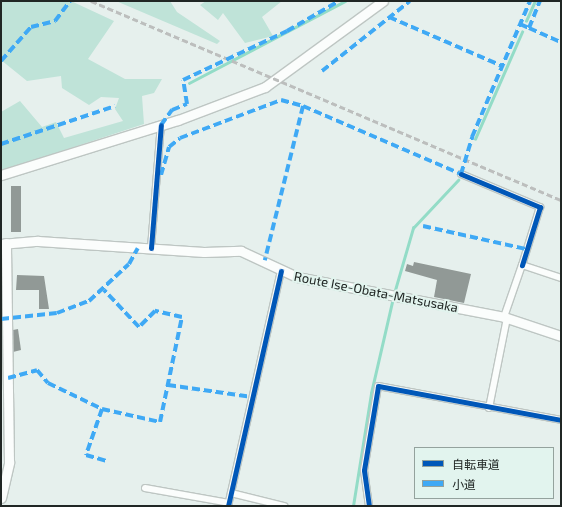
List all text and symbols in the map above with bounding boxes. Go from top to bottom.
street label: Route Ise-Obata-Matsusaka [293,268,459,316]
legend [414,447,554,499]
text: 自転車道 [452,457,500,471]
text: 小道 [452,477,476,491]

